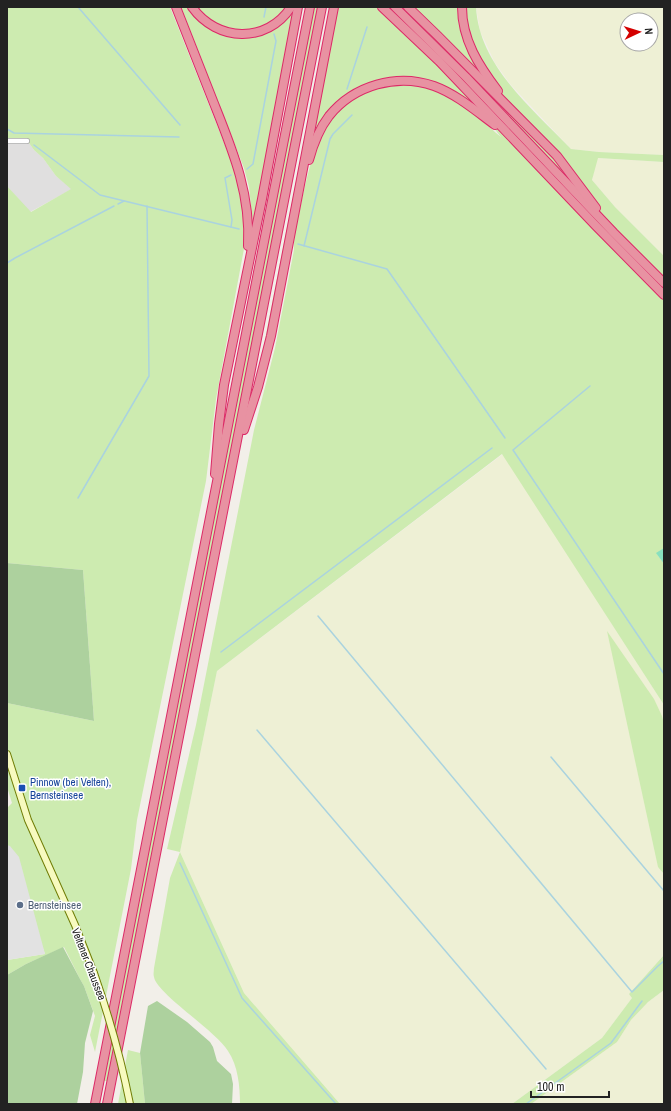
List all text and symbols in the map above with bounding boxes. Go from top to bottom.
north arrow [619,12,659,52]
text: N [642,28,656,35]
place label: Pinnow (bei Velten), Bernsteinsee [30,775,111,802]
marker: Pinnow (bei Velten), Bernsteinsee [17,783,27,793]
place label: Bernsteinsee [28,898,81,912]
marker: Bernsteinsee [15,900,25,910]
street label: Veltener Chaussee [69,926,109,1002]
scale bar [531,1073,609,1099]
text: 100 m [537,1079,564,1095]

